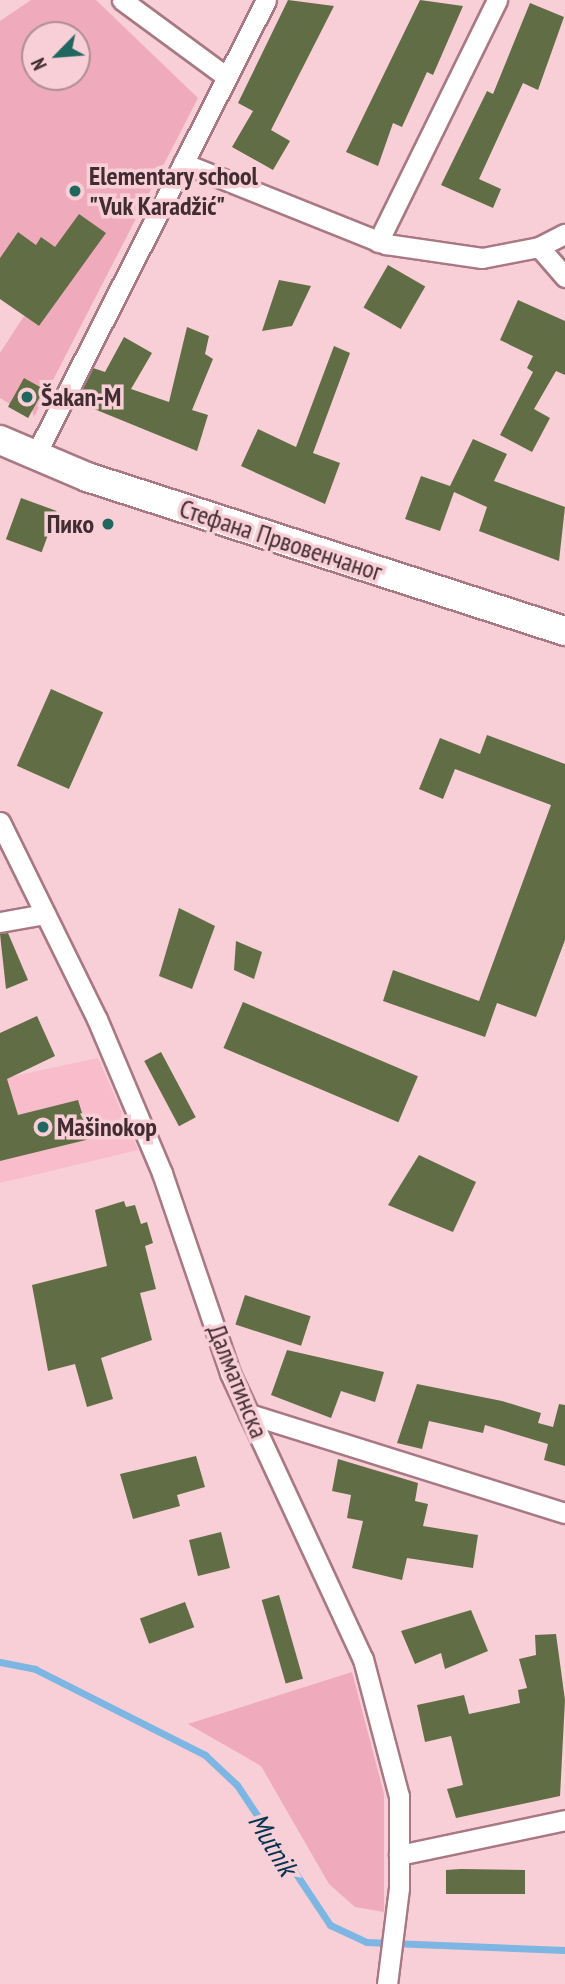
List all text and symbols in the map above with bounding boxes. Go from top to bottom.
north arrow [21,21,91,91]
text: N [26,54,52,74]
place label: Elementary school "Vuk Karadžić" [89,160,259,222]
marker: Elementary school "Vuk Karadžić" [67,183,83,199]
place label: Šakan-M [41,381,121,413]
marker: Šakan-M [19,389,35,405]
street label: Стефана Првовенчаног [176,493,386,587]
place label: Пико [47,508,94,540]
marker: Пико [100,516,116,532]
place label: Mašinokop [57,1111,157,1143]
marker: Mašinokop [35,1119,51,1135]
street label: Далматинска [201,1320,275,1442]
water label: Mutnik [241,1807,305,1881]

